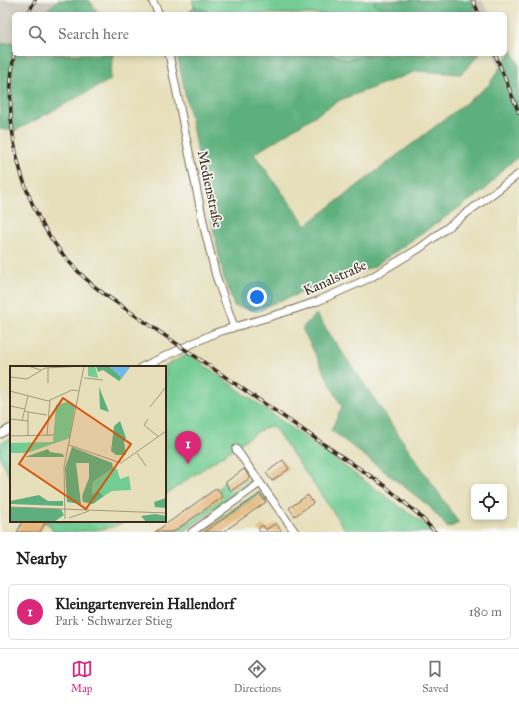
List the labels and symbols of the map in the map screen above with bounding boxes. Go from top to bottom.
street label: Medienstraße [194,149,227,229]
street label: Kanalstraße [301,256,369,299]
your location [247,287,267,307]
inset map [10,366,166,522]
pin: 1 [175,431,201,464]

